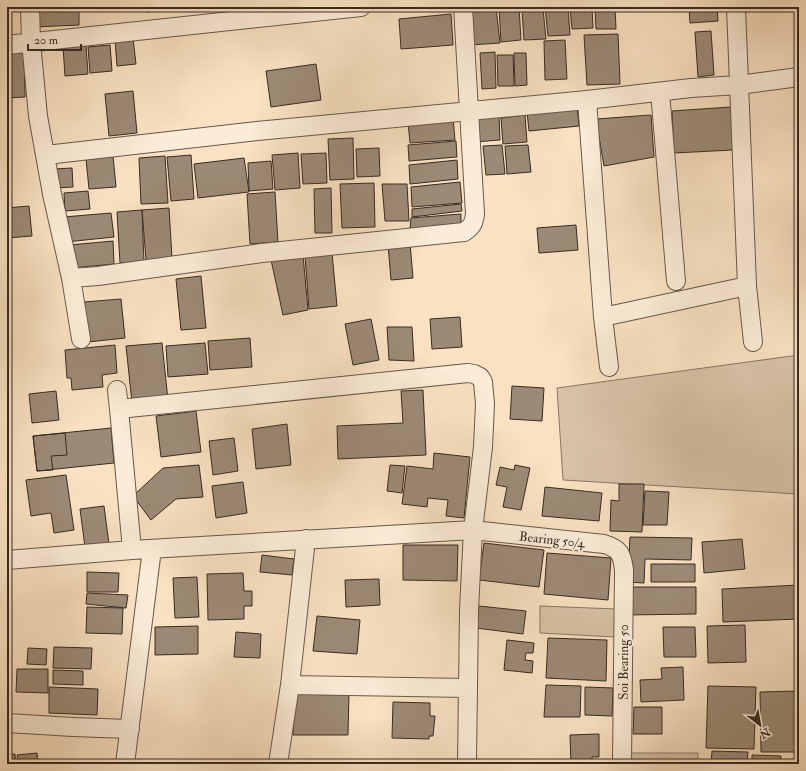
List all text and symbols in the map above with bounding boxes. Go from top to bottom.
scale bar [28,26,81,52]
text: 20 m [34,33,59,48]
street label: Bearing 50/4 [518,529,586,551]
street label: Soi Bearing 50 [616,624,632,700]
north arrow [740,705,780,745]
text: N [756,725,773,742]

